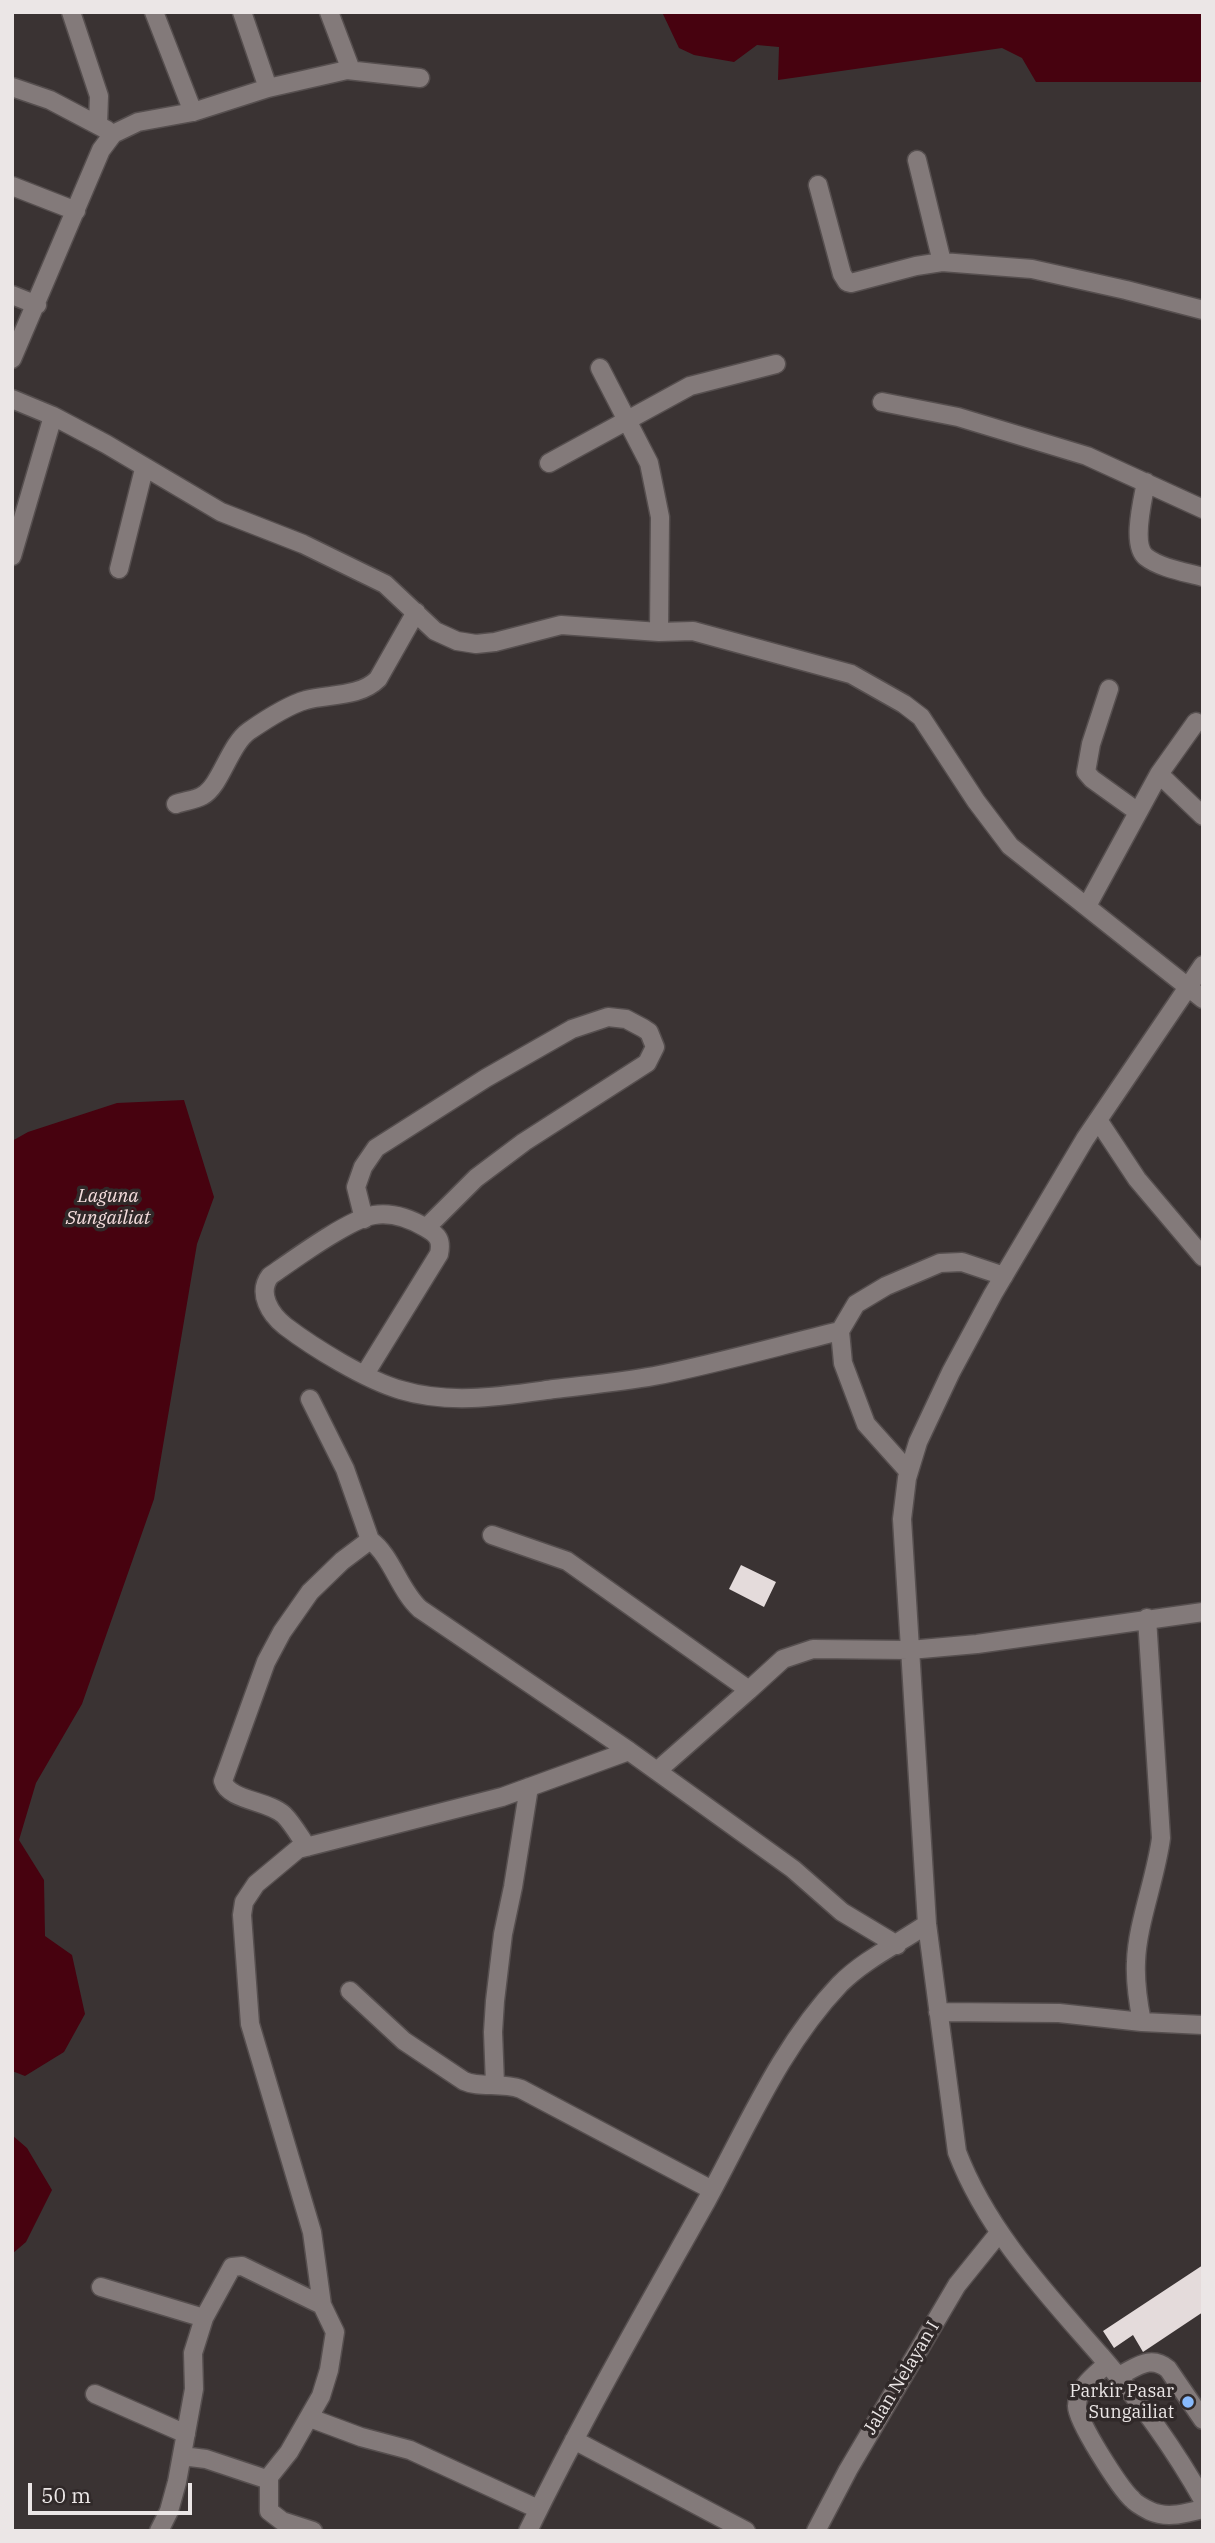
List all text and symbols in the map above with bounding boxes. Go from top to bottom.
water label: Laguna Sungailiat [66,1186,150,1230]
street label: Jalan Nelayan I [860,2317,944,2439]
place label: Parkir Pasar Sungailiat [1069,2381,1174,2424]
marker: Parkir Pasar Sungailiat [1180,2394,1196,2410]
scale bar [32,2470,196,2514]
text: 50 m [41,2481,91,2509]

